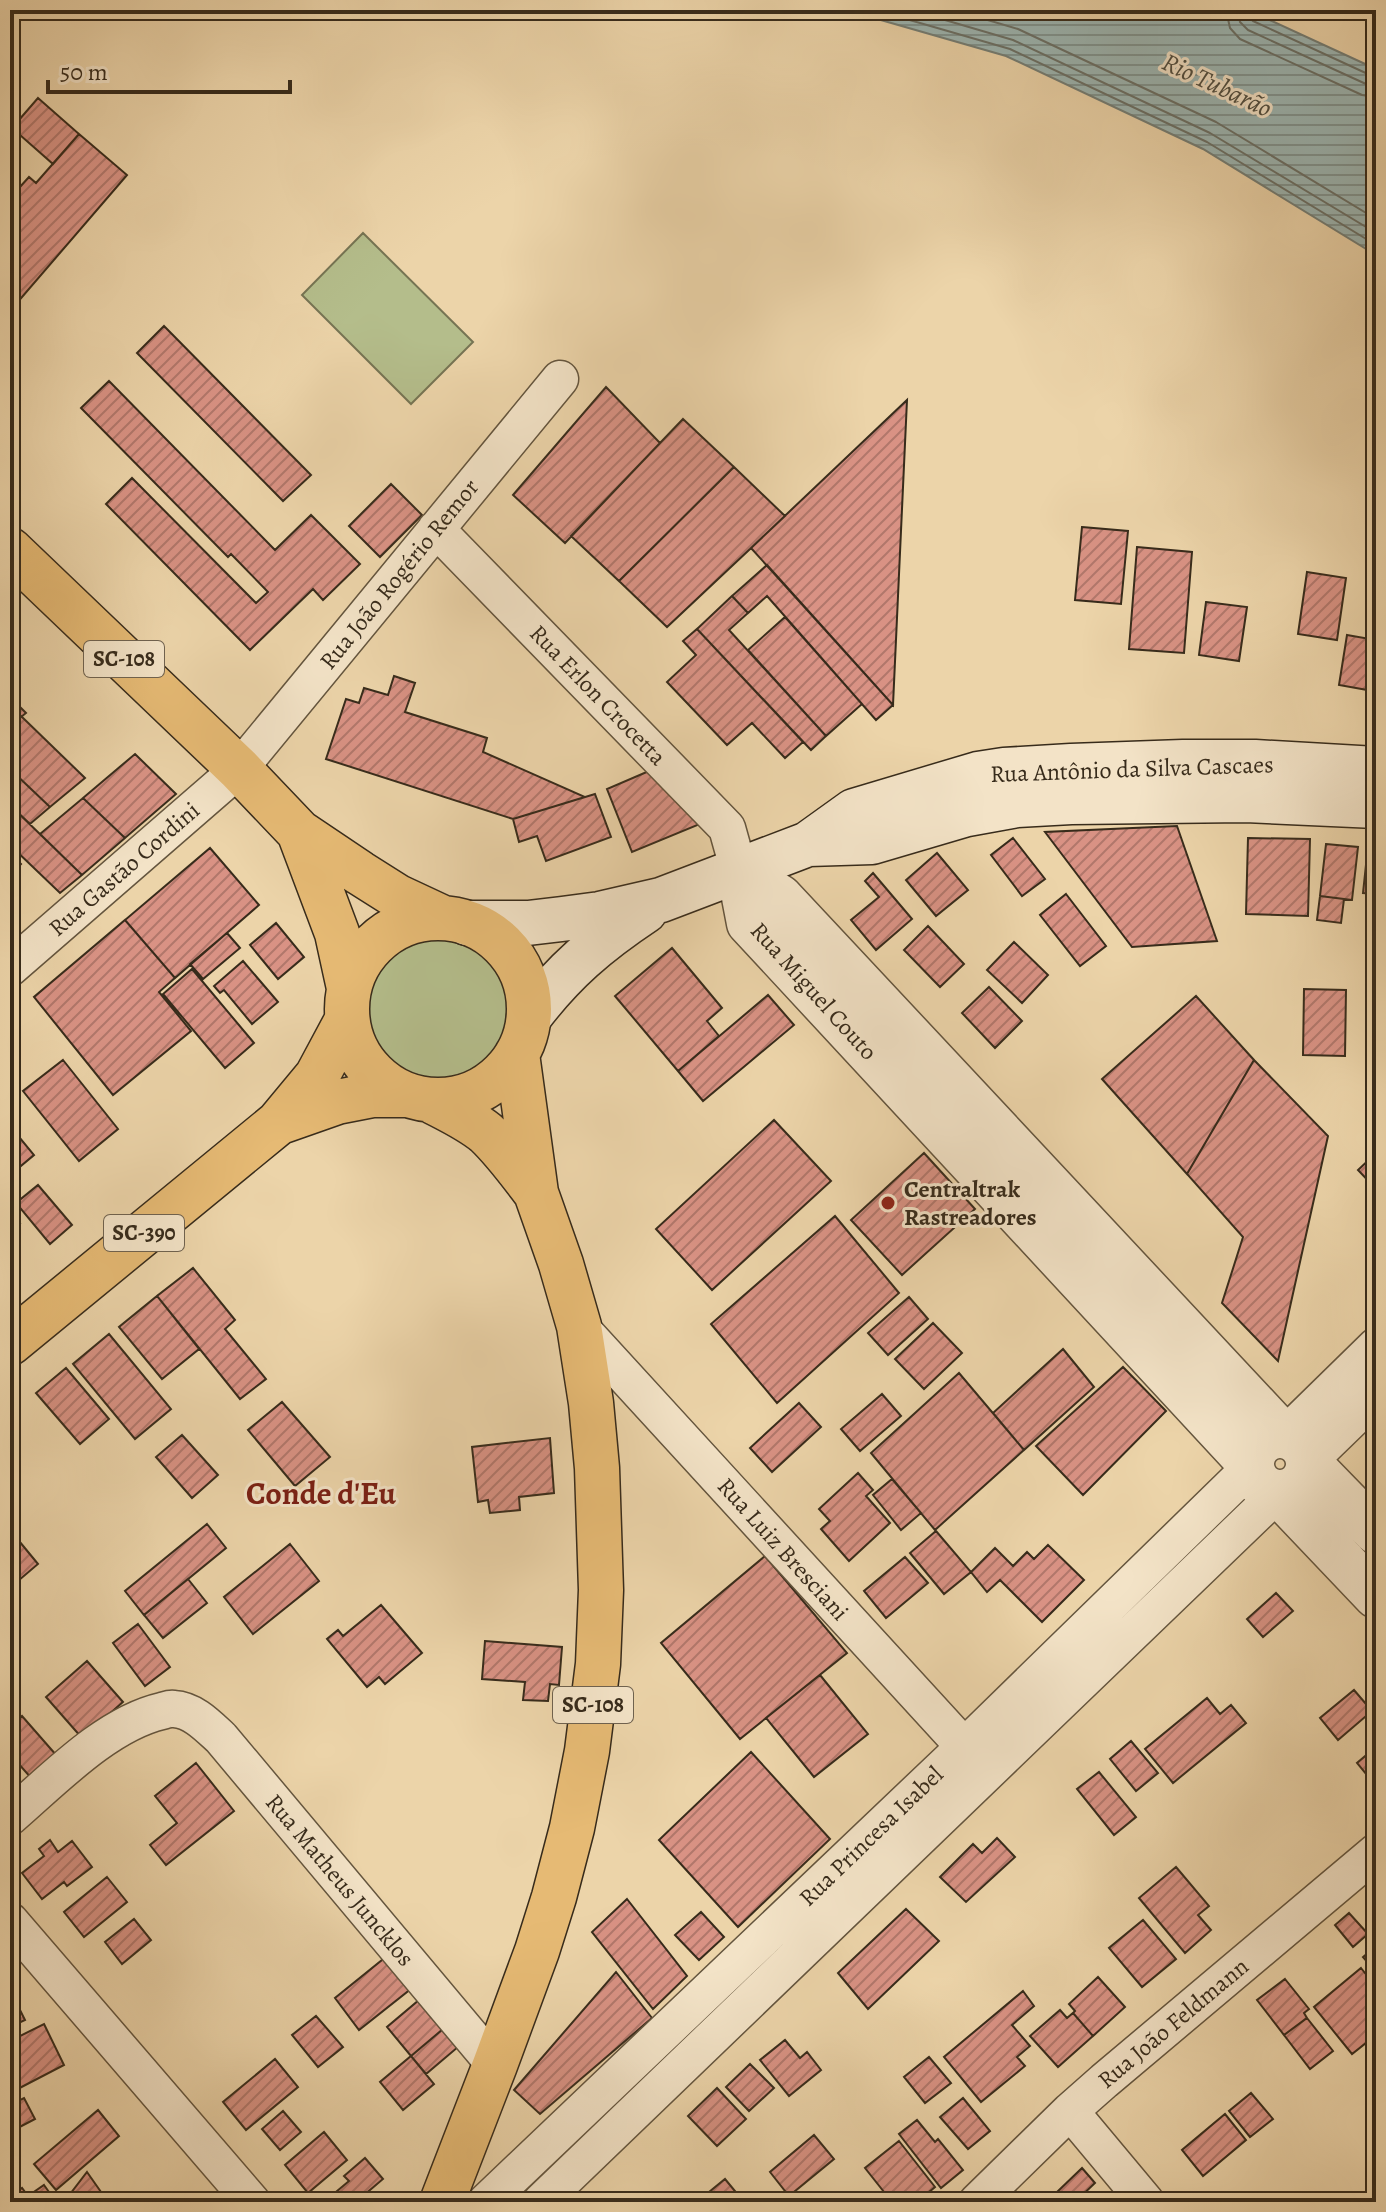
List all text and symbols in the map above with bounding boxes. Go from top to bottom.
scale bar [48,44,290,94]
water label: Rio Tubarão [1156,44,1278,126]
text: 50 m [60,56,108,88]
street label: Rua João Rogério Remor [312,472,486,676]
street label: Rua Erlon Crocetta [522,618,674,773]
road number: SC-108 [84,641,164,677]
street label: Rua Antônio da Silva Cascaes [990,748,1274,790]
street label: Rua Gastão Cordini [42,795,206,943]
street label: Rua Miguel Couto [743,915,885,1067]
place label: Centraltrak Rastreadores [904,1173,1037,1233]
marker: Centraltrak Rastreadores [879,1194,897,1212]
road number: SC-390 [104,1215,184,1251]
district label: Conde d'Eu [246,1471,397,1515]
street label: Rua Luiz Bresciani [710,1471,856,1627]
road number: SC-108 [553,1687,633,1723]
street label: Rua Princesa Isabel [792,1759,950,1913]
street label: Rua Matheus Juncklos [258,1787,422,1973]
street label: Rua João Feldmann [1091,1950,1255,2096]

